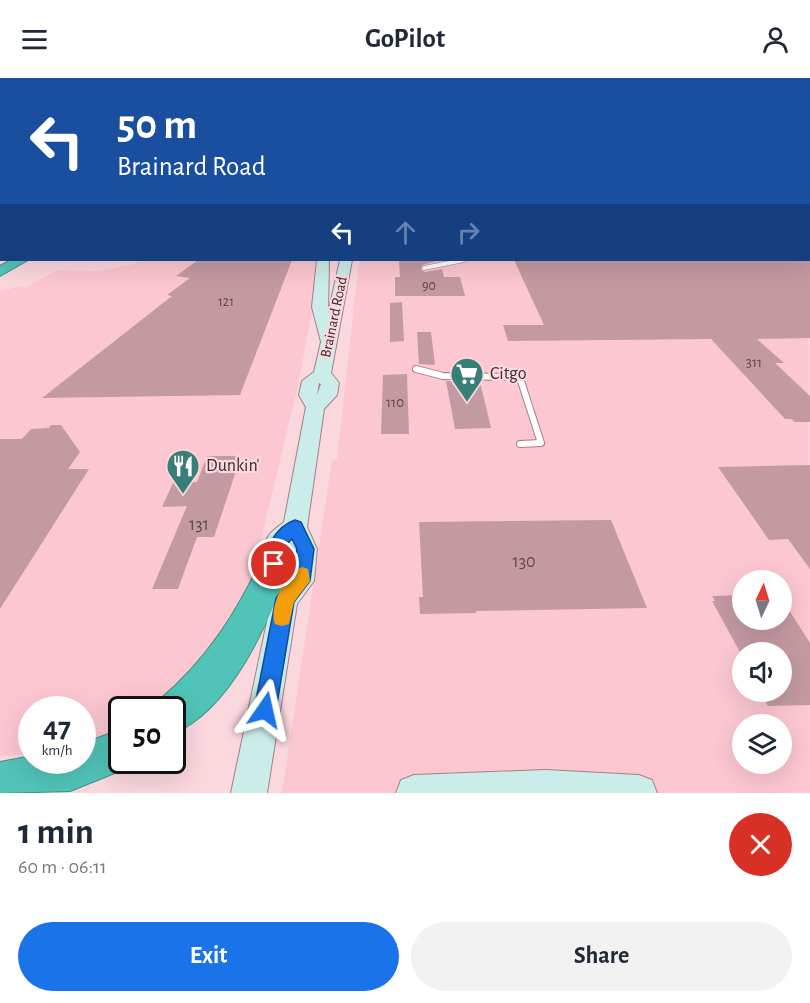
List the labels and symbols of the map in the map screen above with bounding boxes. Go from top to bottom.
street label: Brainard Road [318,275,350,359]
house number: 90 [422,279,436,293]
house number: 121 [218,295,234,309]
house number: 311 [746,355,762,370]
supermarket icon: Citgo [449,356,485,403]
place label: Citgo [490,365,527,383]
house number: 110 [386,395,404,410]
restaurant icon: Dunkin' [165,448,201,495]
place label: Dunkin' [206,457,260,475]
house number: 131 [189,516,209,534]
pin [248,538,299,589]
house number: 130 [512,553,536,571]
north arrow [732,570,792,630]
position arrow [233,678,297,742]
speed limit sign: 50 [108,696,186,774]

